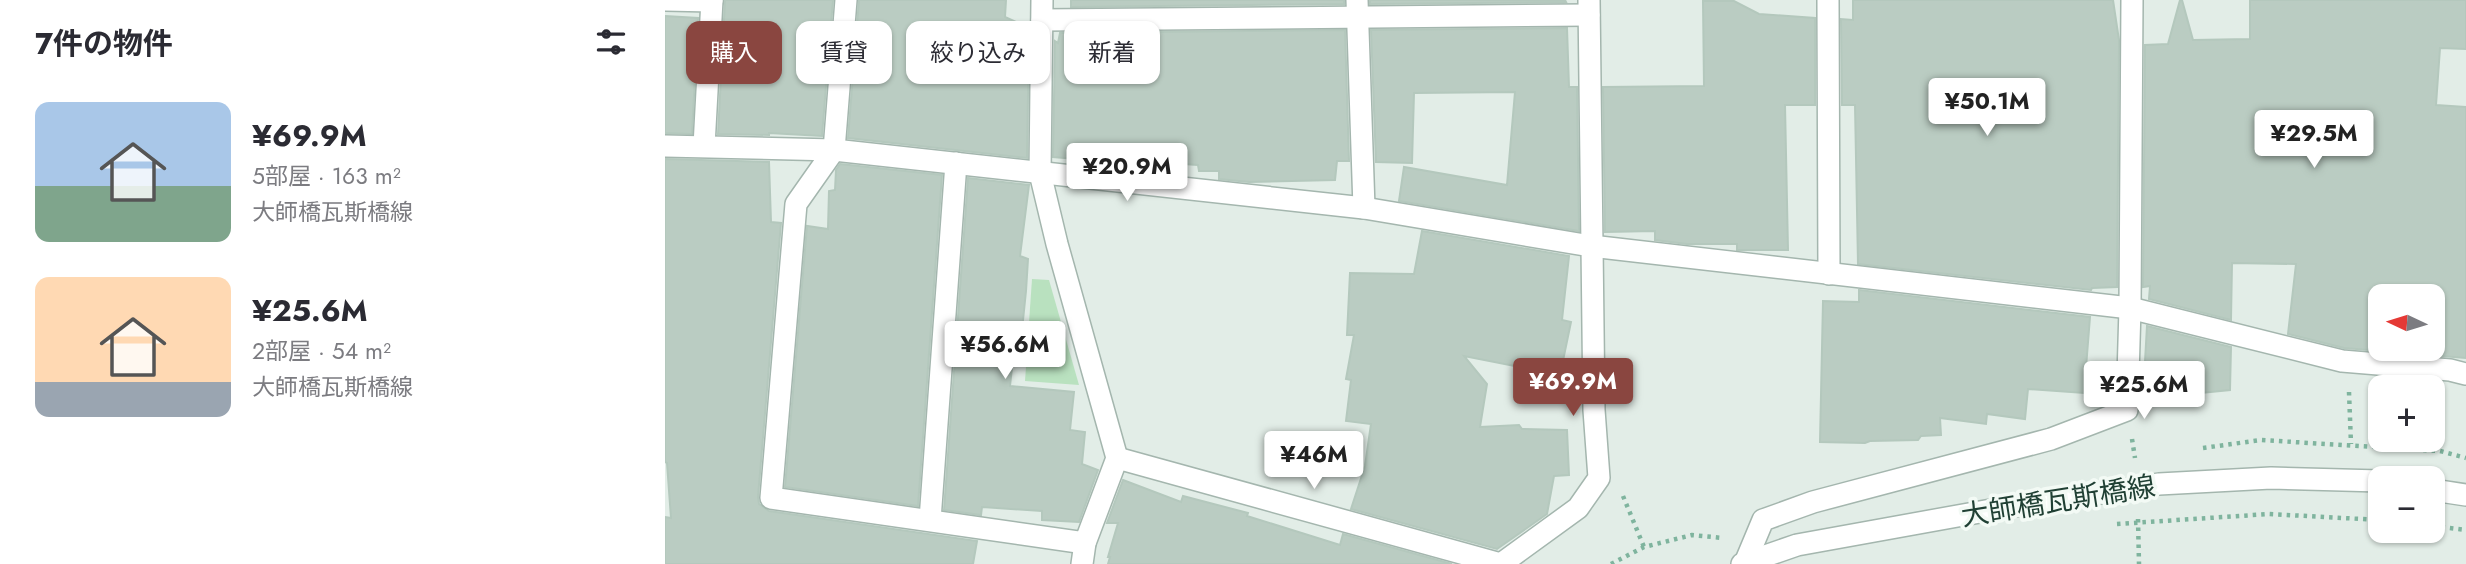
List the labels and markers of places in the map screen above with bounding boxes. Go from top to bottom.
pin: ¥50.1M [1930,78,2044,138]
pin: ¥29.5M [2257,110,2371,170]
pin: ¥20.9M [1070,144,1184,203]
pin: ¥56.6M [948,322,1062,381]
pin: ¥69.9M [1516,358,1630,418]
pin: ¥25.6M [2087,362,2201,421]
pin: ¥46M [1273,432,1355,491]

